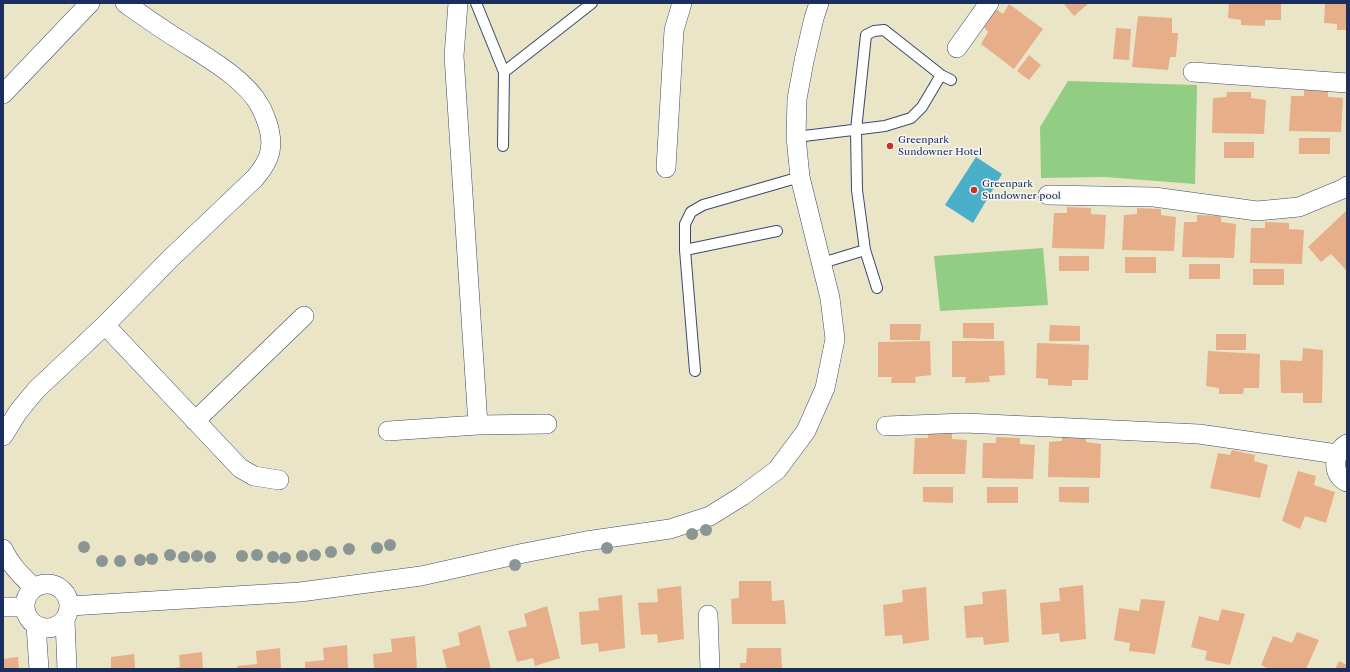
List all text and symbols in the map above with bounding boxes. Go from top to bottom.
place label: Greenpark Sundowner Hotel [898,134,982,158]
marker: Greenpark Sundowner Hotel [885,141,895,151]
place label: Greenpark Sundowner pool [982,178,1061,202]
marker: Greenpark Sundowner pool [969,185,979,195]

